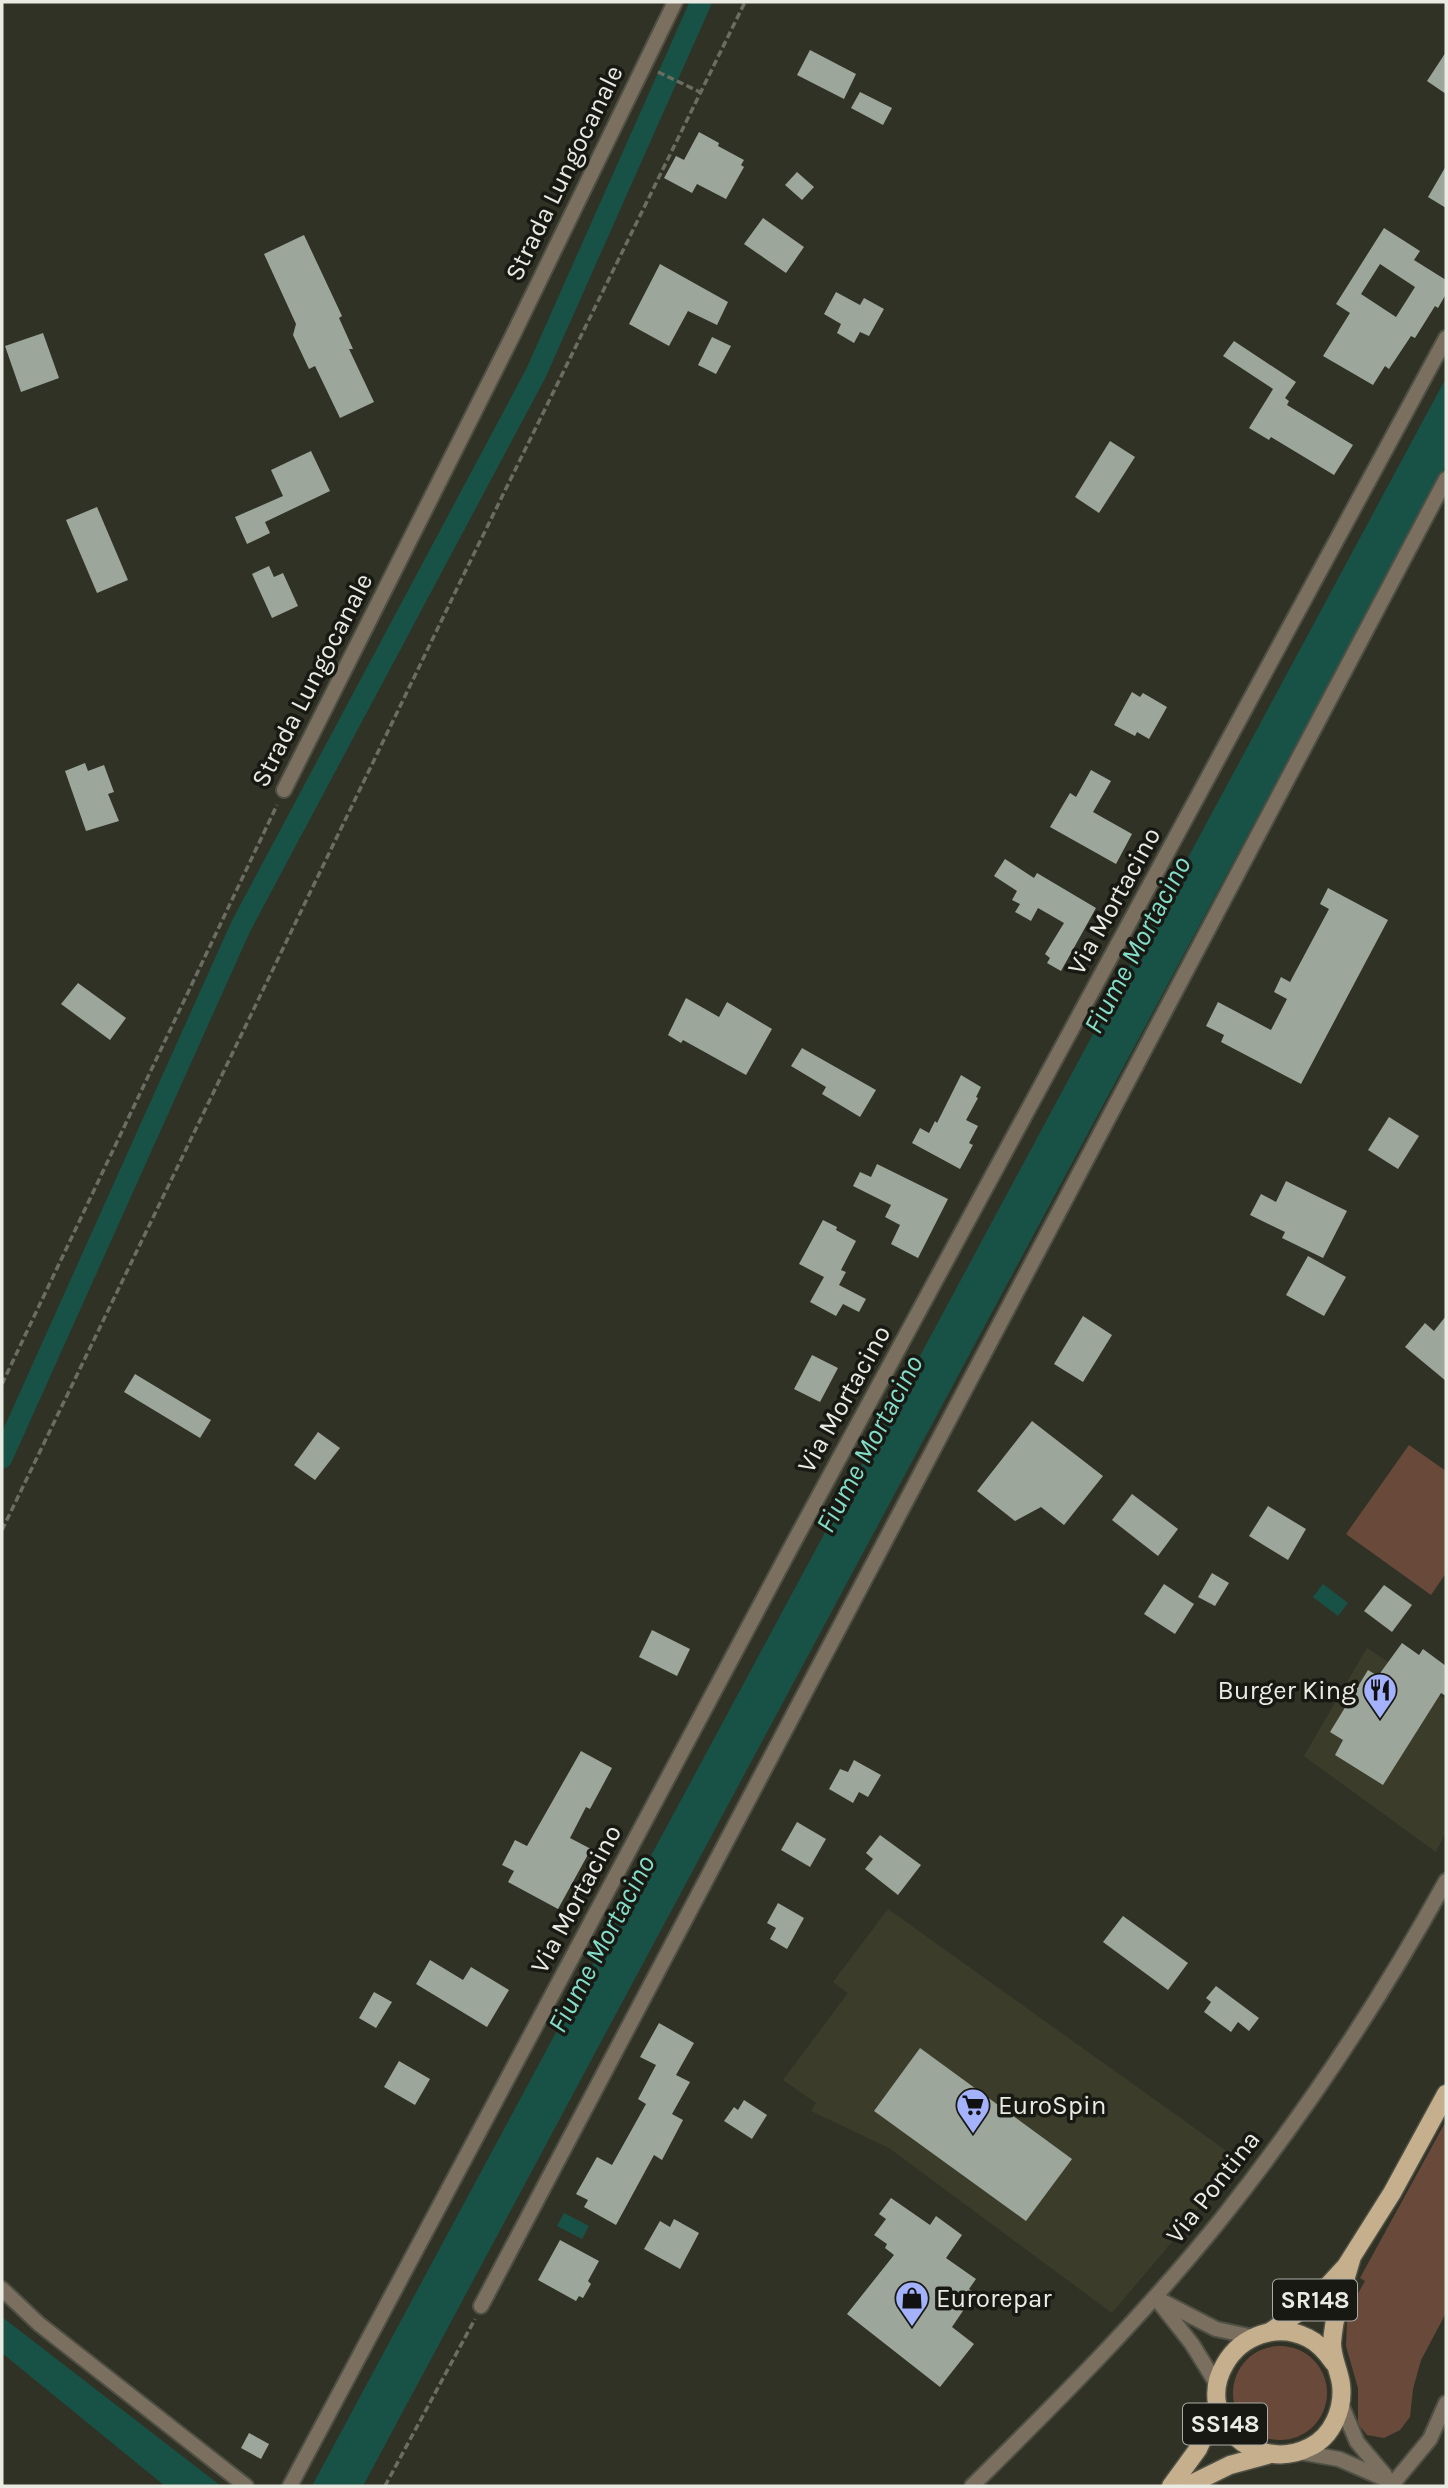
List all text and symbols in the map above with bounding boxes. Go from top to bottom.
street label: Strada Lungocanale [498,60,630,286]
street label: Strada Lungocanale [245,568,379,792]
street label: Via Mortacino [1061,822,1167,980]
water label: Fiume Mortacino [1076,850,1198,1039]
street label: Via Mortacino [791,1320,897,1478]
water label: Fiume Mortacino [808,1349,930,1538]
restaurant icon: Burger King [1361,1671,1399,1720]
place label: Burger King [1218,1675,1356,1706]
street label: Via Mortacino [524,1819,628,1979]
water label: Fiume Mortacino [540,1849,662,2038]
supermarket icon: EuroSpin [954,2086,992,2135]
place label: EuroSpin [998,2090,1106,2121]
street label: Via Pontina [1159,2124,1267,2250]
shop icon: Eurorepar [893,2279,931,2328]
road number: SR148 [1273,2280,1357,2320]
place label: Eurorepar [936,2283,1052,2314]
road number: SS148 [1183,2404,1267,2444]

